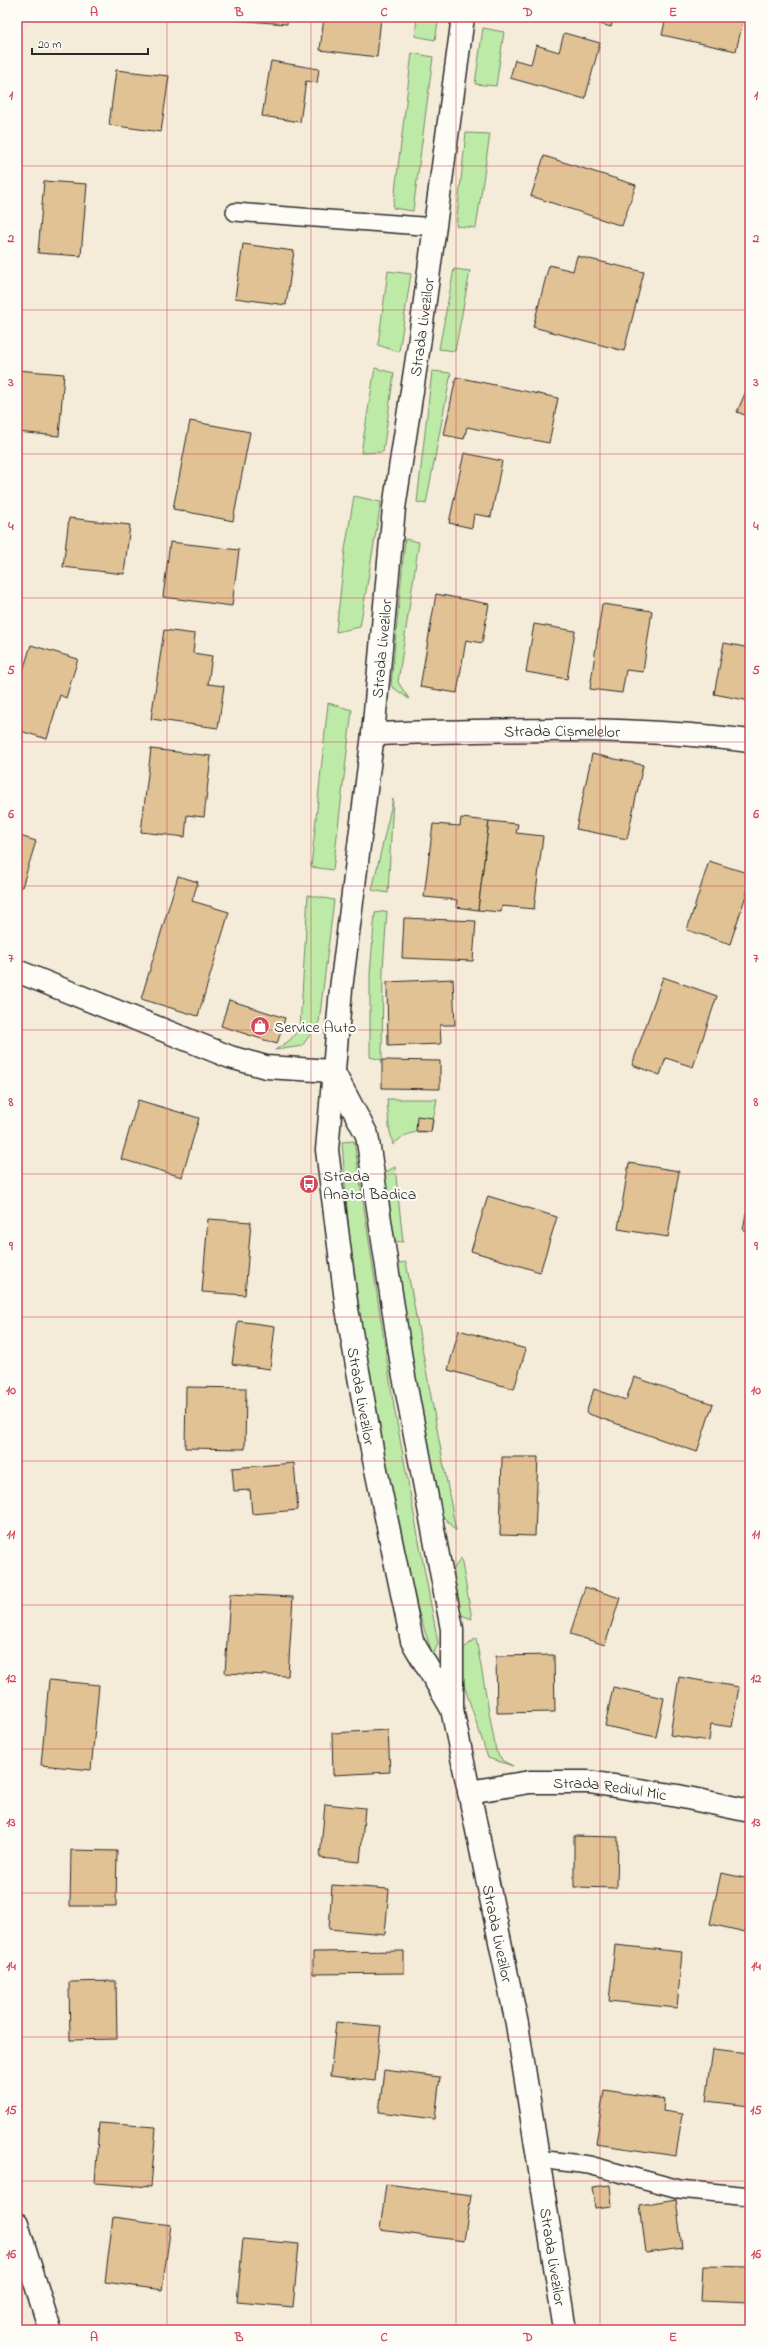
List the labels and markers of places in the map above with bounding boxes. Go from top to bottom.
shop icon: Service Auto [249,1015,271,1037]
place label: Service Auto [274,1016,356,1040]
place label: Strada Anatol Badica [323,1165,416,1207]
bus stop icon: Strada Anatol Badica [298,1173,320,1195]

